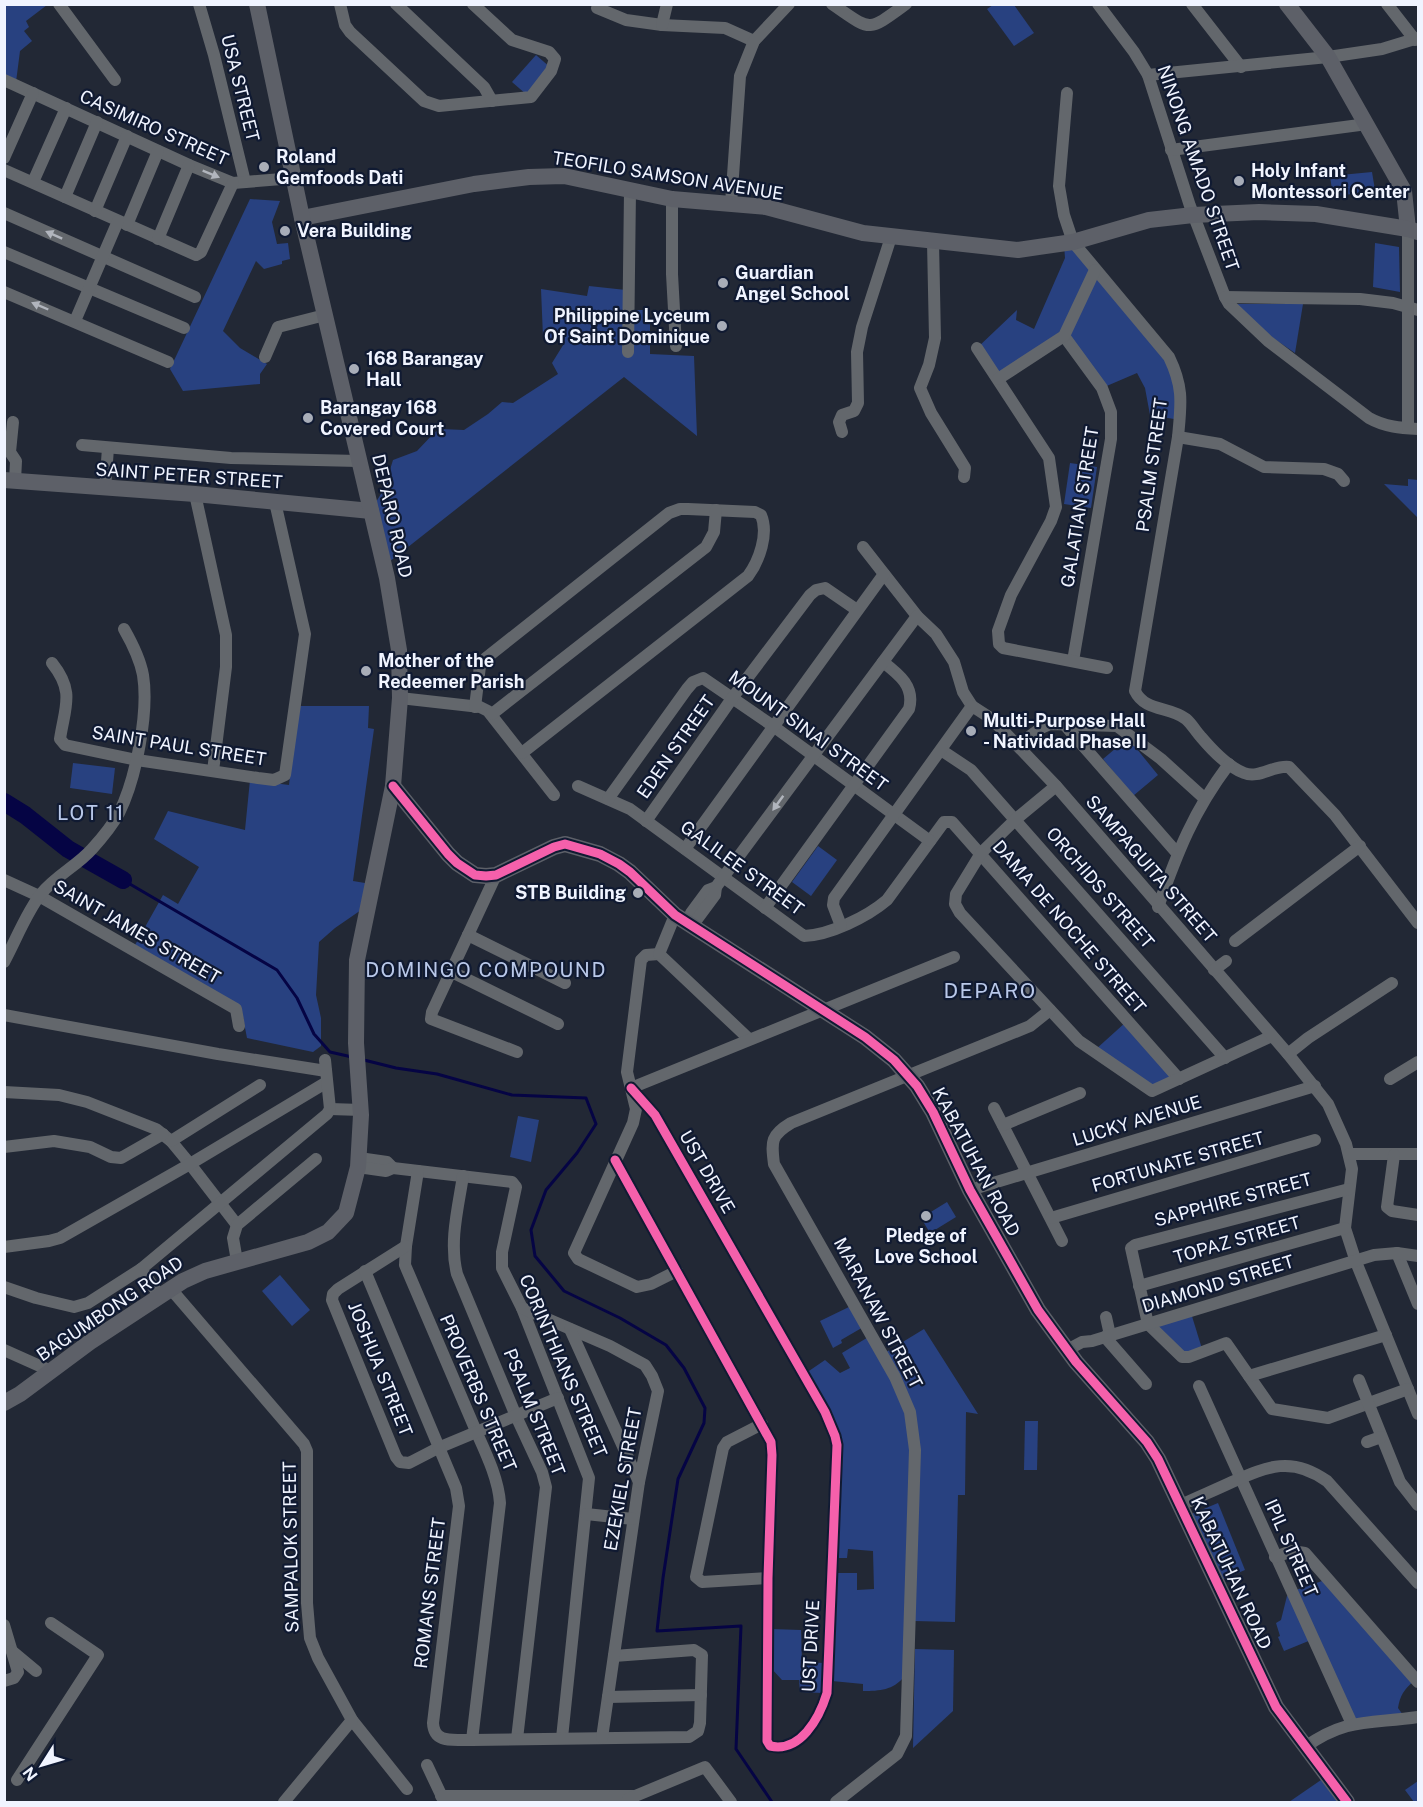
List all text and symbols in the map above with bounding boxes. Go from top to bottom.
street label: USA STREET [217,32,264,144]
street label: NINONG AMADO STREET [1153,62,1244,274]
street label: CASIMIRO STREET [77,85,232,170]
place label: Roland Gemfoods Dati [276,146,403,188]
street label: TEOFILO SAMSON AVENUE [551,147,785,204]
marker: Roland Gemfoods Dati [257,160,271,174]
place label: Holy Infant Montessori Center [1251,160,1410,202]
one-way arrow [202,169,220,179]
marker: Holy Infant Montessori Center [1232,174,1246,188]
place label: Vera Building [297,220,412,241]
marker: Vera Building [278,224,292,238]
one-way arrow [44,230,62,240]
place label: Guardian Angel School [735,262,850,304]
marker: Guardian Angel School [716,276,730,290]
one-way arrow [31,302,48,311]
place label: Philippine Lyceum Of Saint Dominique [544,305,710,347]
marker: Philippine Lyceum Of Saint Dominique [715,319,729,333]
place label: 168 Barangay Hall [366,348,483,390]
marker: 168 Barangay Hall [347,362,361,376]
street label: PSALM STREET [1132,396,1171,533]
place label: Barangay 168 Covered Court [320,397,444,439]
marker: Barangay 168 Covered Court [301,411,315,425]
street label: GALATIAN STREET [1056,425,1103,589]
street label: DEPARO ROAD [368,452,417,580]
street label: SAINT PETER STREET [95,458,284,493]
place label: Mother of the Redeemer Parish [378,650,524,692]
marker: Mother of the Redeemer Parish [359,664,373,678]
street label: MOUNT SINAI STREET [725,666,892,795]
street label: EDEN STREET [632,691,719,802]
place label: Multi-Purpose Hall - Natividad Phase II [983,710,1147,752]
street label: SAINT PAUL STREET [90,721,268,770]
marker: Multi-Purpose Hall - Natividad Phase II [964,724,978,738]
street label: SAMPAGUITA STREET [1082,791,1221,947]
one-way arrow [772,795,784,811]
district label: LOT 11 [57,801,125,825]
street label: GALILEE STREET [677,816,808,919]
street label: ORCHIDS STREET [1042,823,1159,953]
street label: DAMA DE NOCHE STREET [989,836,1150,1018]
street label: SAINT JAMES STREET [50,875,225,988]
place label: STB Building [515,882,626,903]
marker: STB Building [631,886,645,900]
district label: DOMINGO COMPOUND [365,958,607,982]
district label: DEPARO [943,978,1037,1003]
street label: KABATUHAN ROAD [928,1083,1025,1240]
street label: LUCKY AVENUE [1070,1091,1204,1150]
street label: UST DRIVE [675,1126,740,1217]
street label: FORTUNATE STREET [1089,1127,1267,1196]
street label: SAPPHIRE STREET [1152,1168,1314,1231]
marker: Pledge of Love School [919,1209,933,1223]
street label: TOPAZ STREET [1171,1211,1303,1268]
place label: Pledge of Love School [874,1225,978,1267]
street label: MARANAW STREET [830,1234,927,1392]
street label: DIAMOND STREET [1139,1250,1297,1317]
street label: BAGUMBONG ROAD [33,1252,187,1365]
street label: CORINTHIANS STREET [515,1271,612,1461]
street label: JOSHUA STREET [344,1299,417,1439]
street label: PROVERBS STREET [436,1311,521,1475]
street label: PSALM STREET [499,1345,570,1479]
street label: EZEKIEL STREET [600,1405,646,1552]
street label: SAMPALOK STREET [278,1461,302,1633]
street label: KABATUHAN ROAD [1187,1493,1276,1653]
street label: IPIL STREET [1261,1496,1322,1600]
street label: ROMANS STREET [410,1516,449,1670]
street label: UST DRIVE [798,1599,823,1693]
north arrow [12,1735,72,1795]
text: N [19,1763,42,1784]

